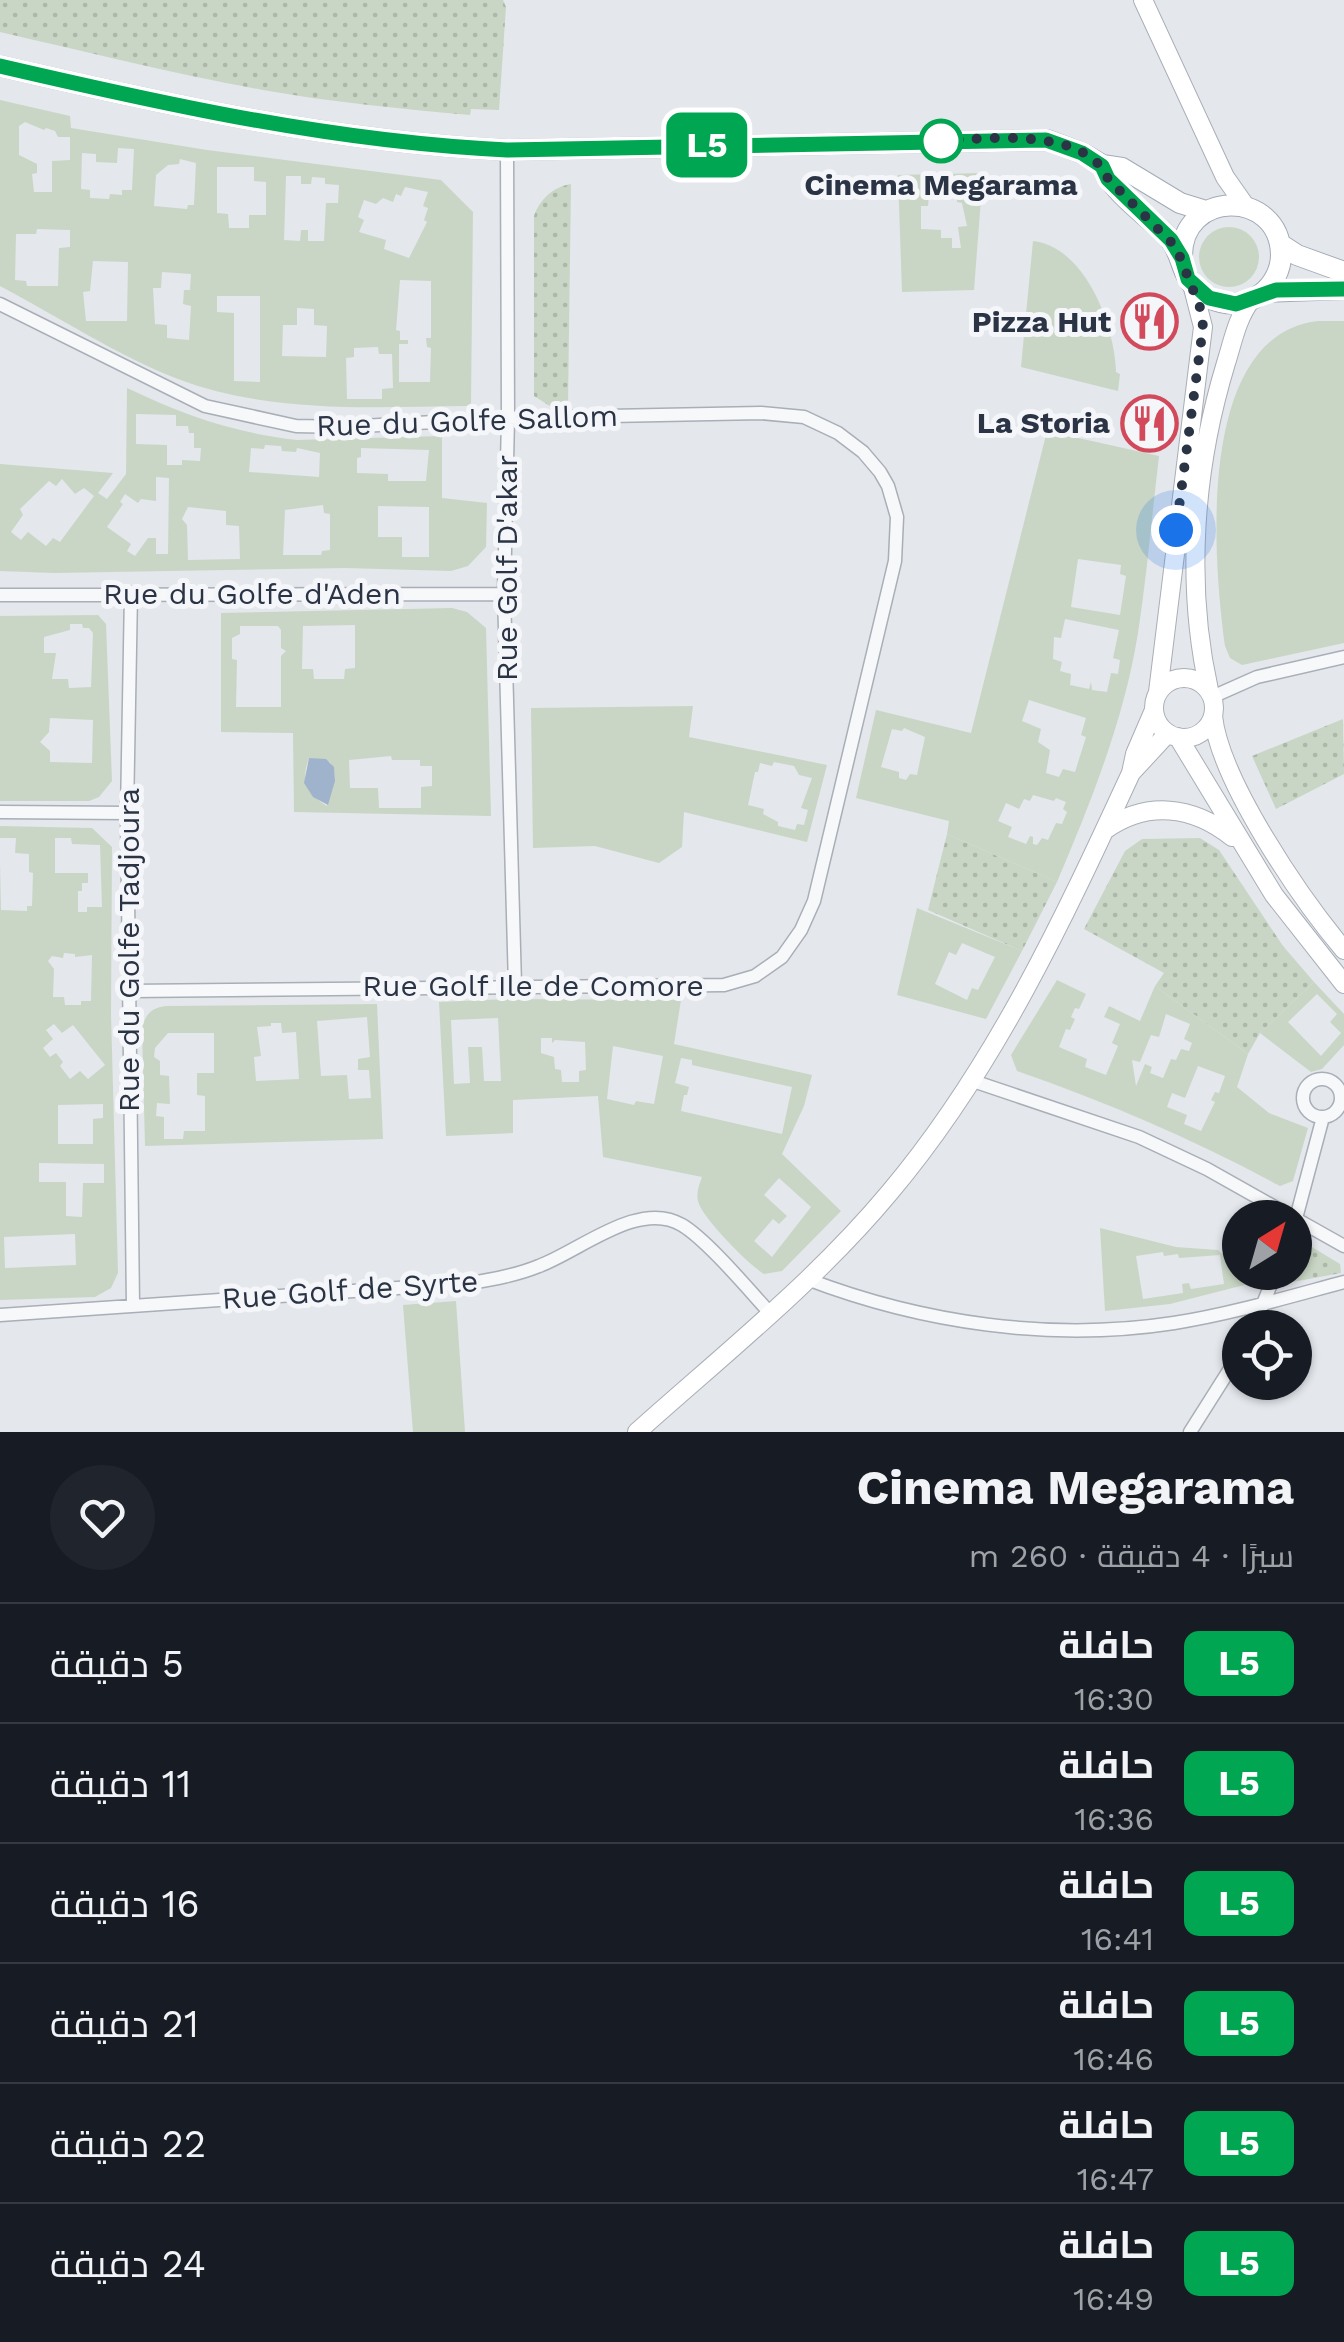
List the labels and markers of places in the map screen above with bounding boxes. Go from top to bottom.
marker: Cinema Megarama [920,120,962,162]
place label: Cinema Megarama [804,167,1078,202]
restaurant icon: Pizza Hut [1120,292,1180,352]
place label: Pizza Hut [972,304,1111,339]
restaurant icon: La Storia [1119,393,1179,453]
place label: La Storia [977,405,1111,440]

